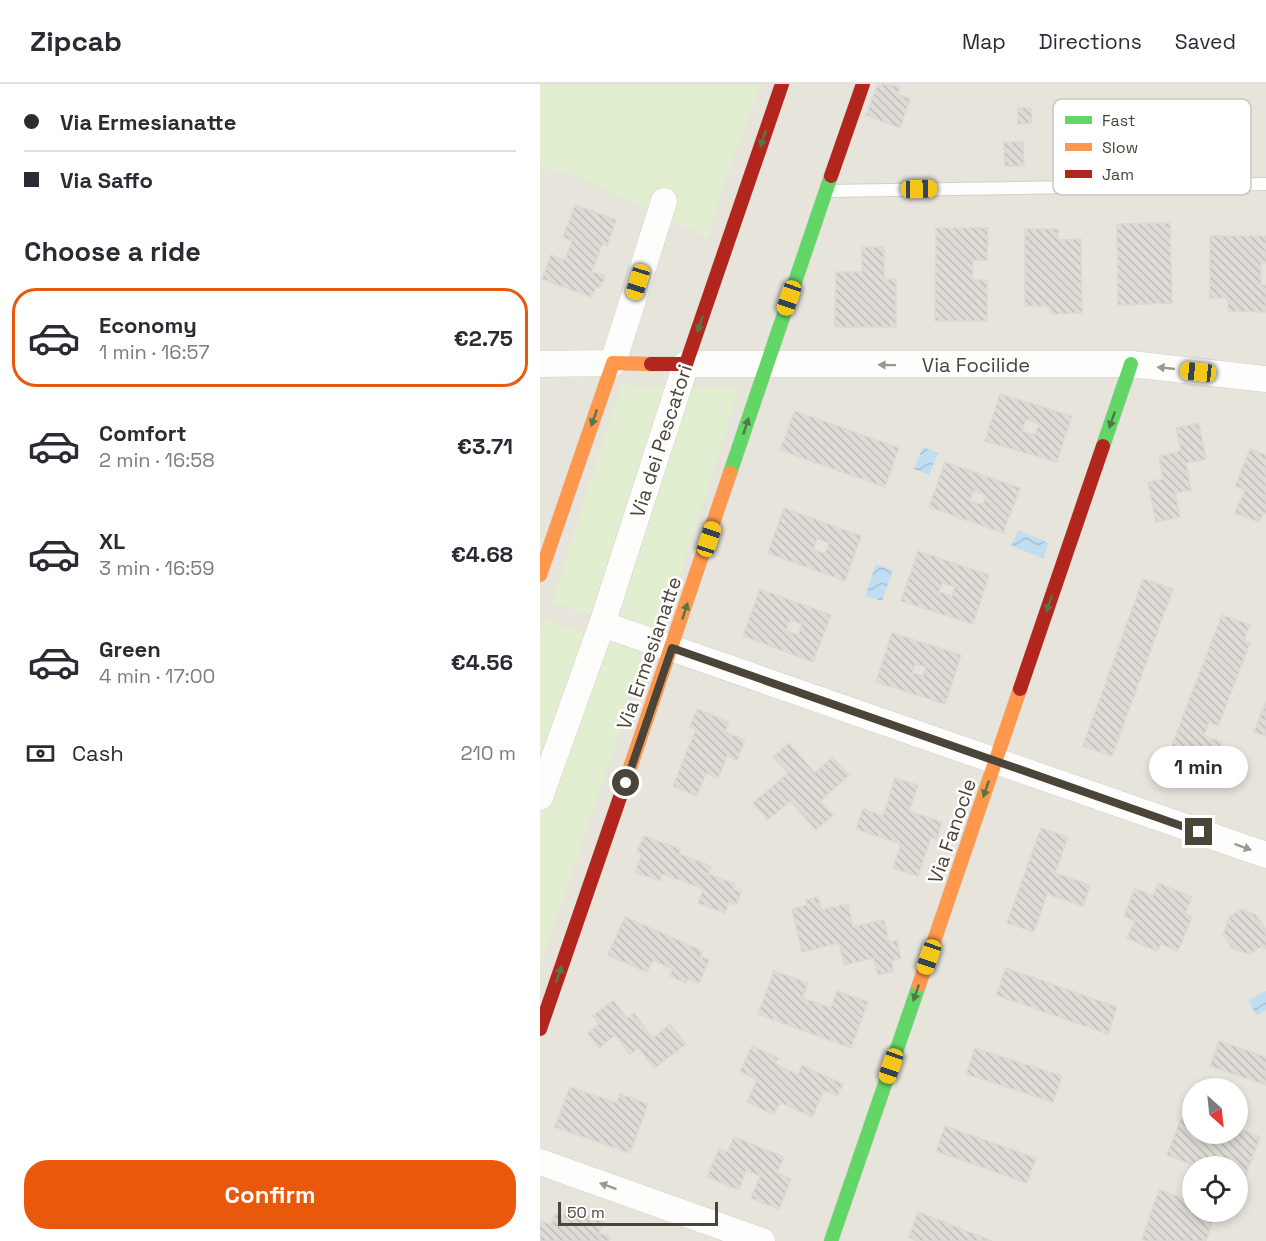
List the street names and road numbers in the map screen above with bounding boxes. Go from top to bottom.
street label: Via Focilide [922,352,1030,378]
street label: Via dei Pescatori [624,361,698,521]
street label: Via Ermesianatte [611,573,687,733]
street label: Via Fanocle [922,775,982,887]

